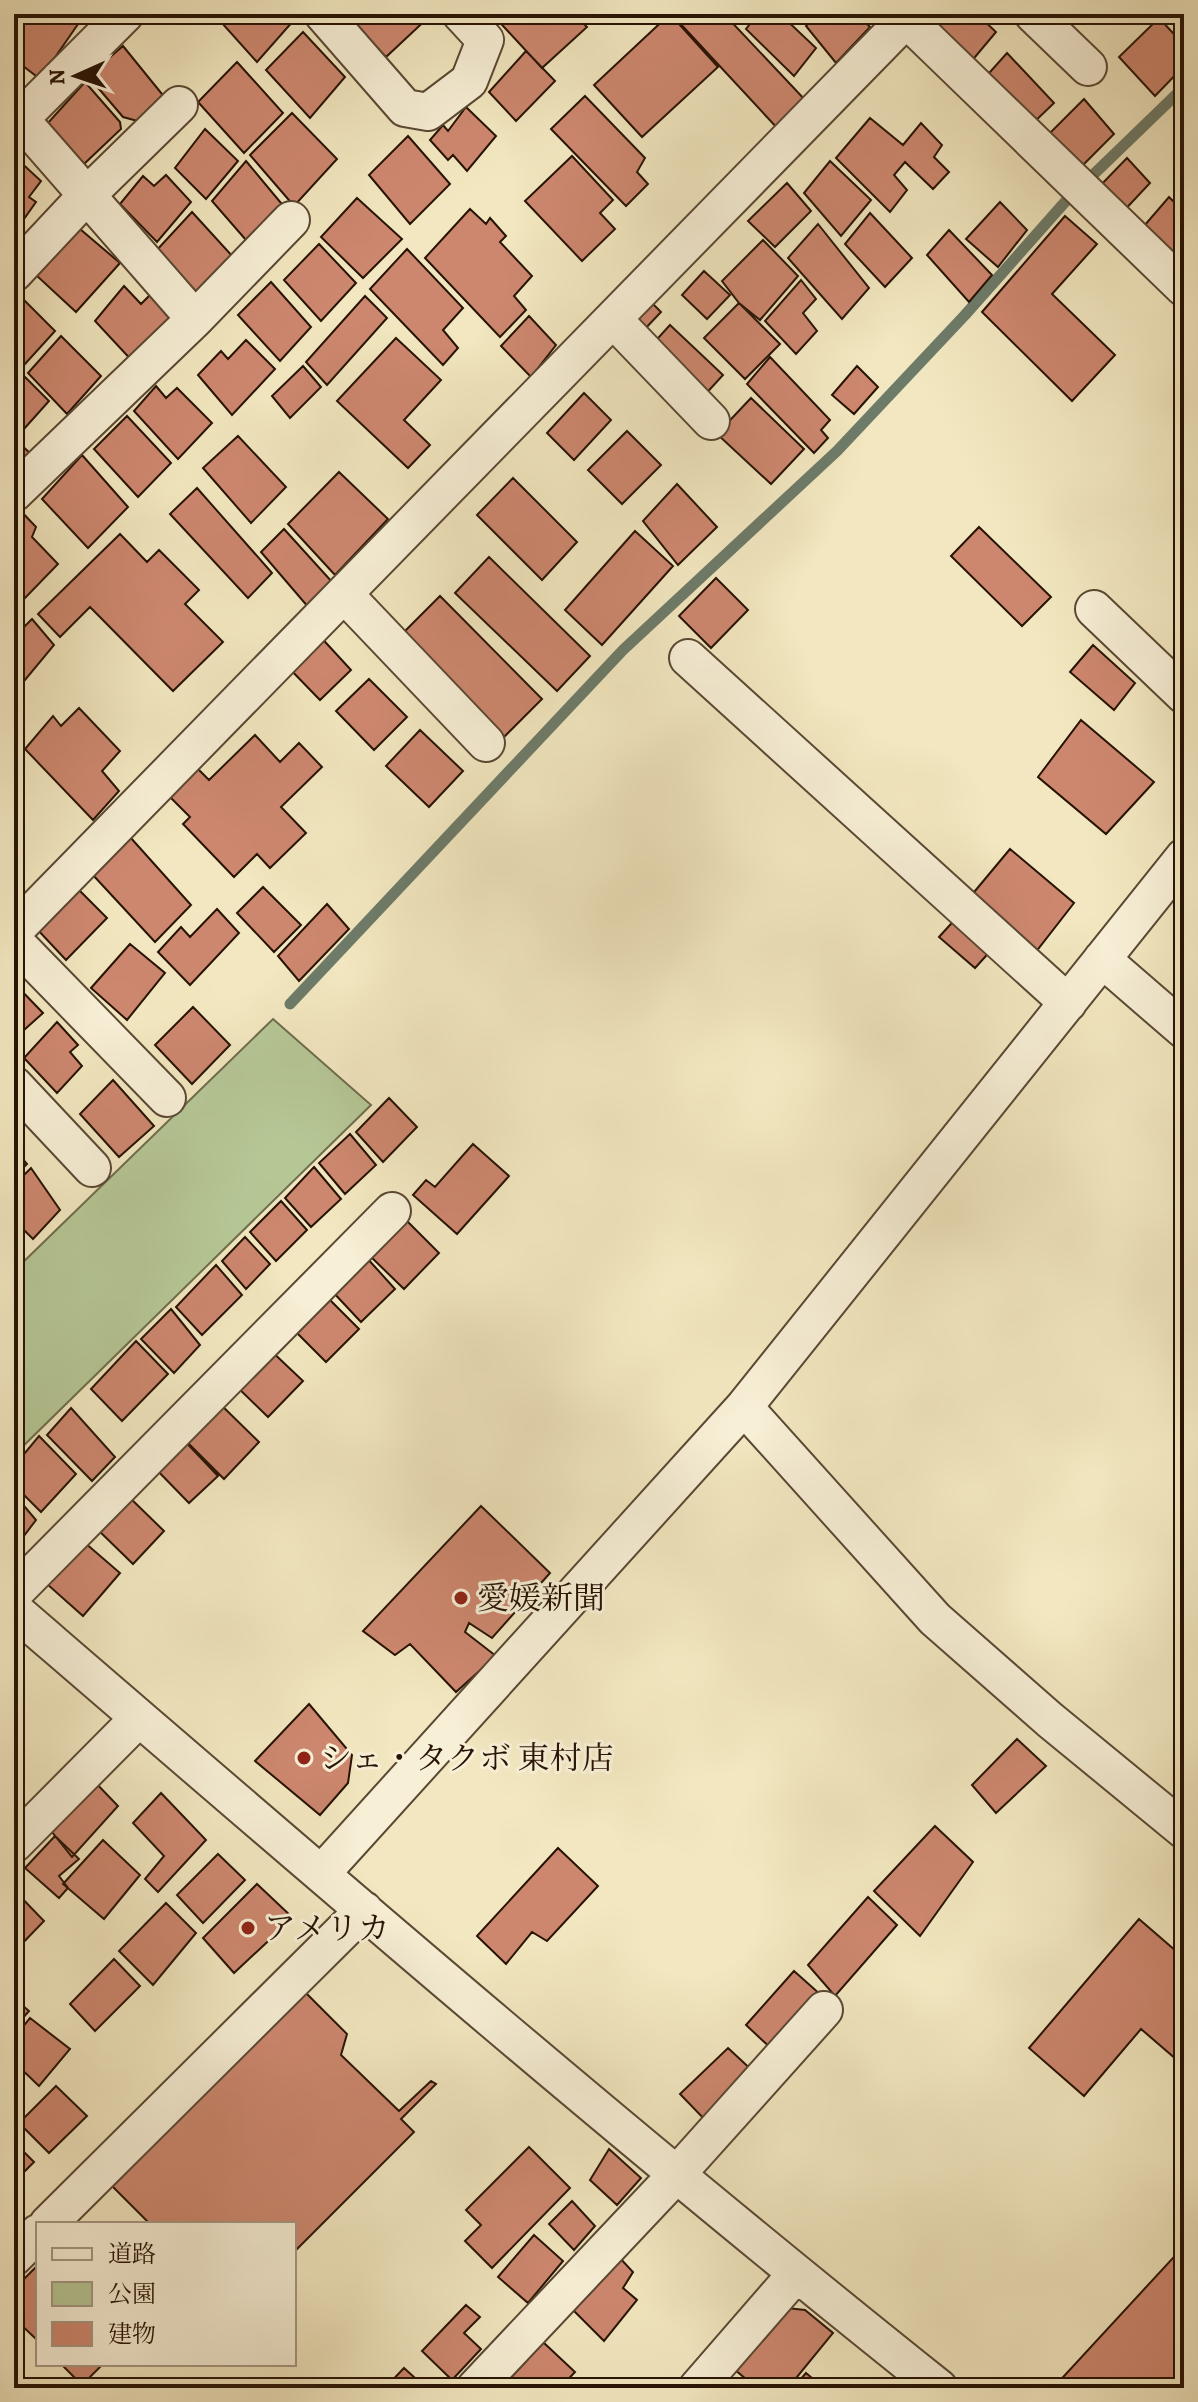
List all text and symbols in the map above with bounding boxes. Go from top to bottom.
north arrow [36,36,116,116]
text: N [42,68,72,86]
place label: 愛媛新聞 [477,1576,605,1620]
marker: 愛媛新聞 [452,1589,470,1607]
place label: シェ・タクボ 東村店 [320,1736,614,1780]
marker: シェ・タクボ 東村店 [295,1749,313,1767]
place label: アメリカ [264,1906,390,1950]
marker: アメリカ [239,1919,257,1937]
legend [36,2222,296,2366]
text: 道路 [108,2238,156,2270]
text: 公園 [108,2278,156,2310]
text: 建物 [108,2318,156,2350]

